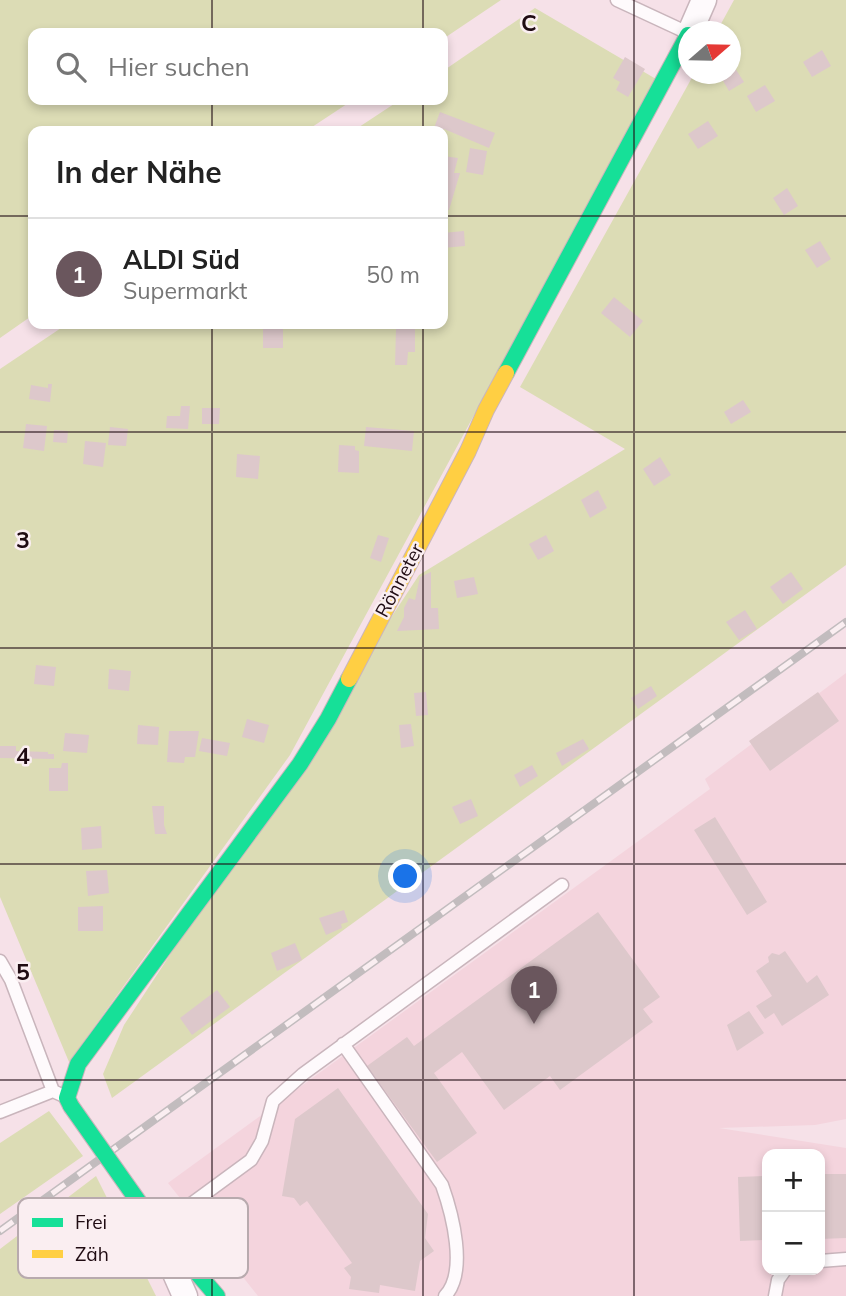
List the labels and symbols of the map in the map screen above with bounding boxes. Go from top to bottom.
text: C [521,8,537,37]
north arrow [678,21,741,84]
text: 3 [16,525,30,554]
street label: Rönneter [370,539,428,621]
text: 4 [16,741,30,770]
your location [388,859,422,893]
text: 5 [16,957,30,986]
pin: 1 [511,966,557,1024]
legend [18,1198,248,1278]
text: Frei [75,1210,107,1234]
text: Zäh [75,1242,109,1266]

